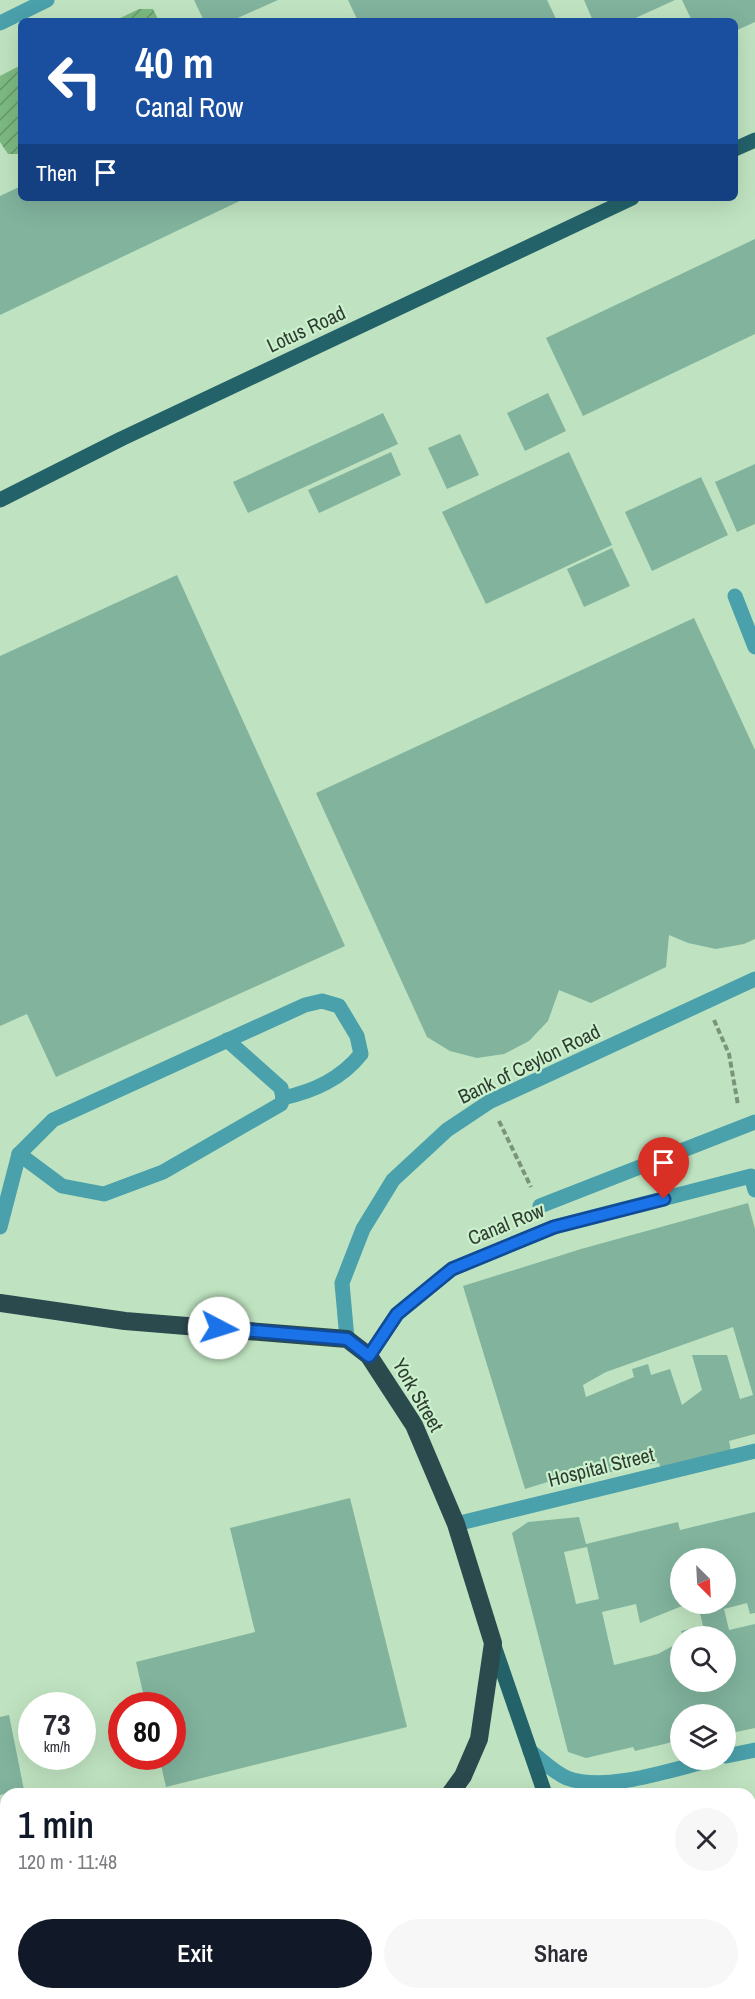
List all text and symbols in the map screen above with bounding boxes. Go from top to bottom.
text: 40 m [135,35,214,91]
icon: left [36,42,114,120]
text: Canal Row [135,89,243,125]
icon: arrive [89,156,122,189]
text: Then [36,158,77,188]
street label: Lotus Road [262,299,350,359]
street label: Bank of Ceylon Road [453,1017,604,1110]
pin [638,1137,689,1199]
icon: arrive [647,1146,680,1179]
street label: Canal Row [464,1196,548,1251]
position arrow [187,1296,251,1360]
street label: York Street [387,1353,451,1437]
street label: Hospital Street [545,1440,657,1493]
north arrow [670,1548,736,1614]
map controls [670,1548,736,1770]
button: search [670,1626,736,1692]
speed limit sign: 80 [108,1692,186,1770]
text: 73 [43,1704,71,1744]
button: layers [670,1704,736,1770]
text: km/h [44,1736,70,1757]
text: 1 min [18,1801,94,1849]
button: close [675,1808,738,1871]
text: 120 m · 11:48 [18,1848,117,1875]
button: Exit [18,1919,372,1988]
button: Share [384,1919,738,1988]

